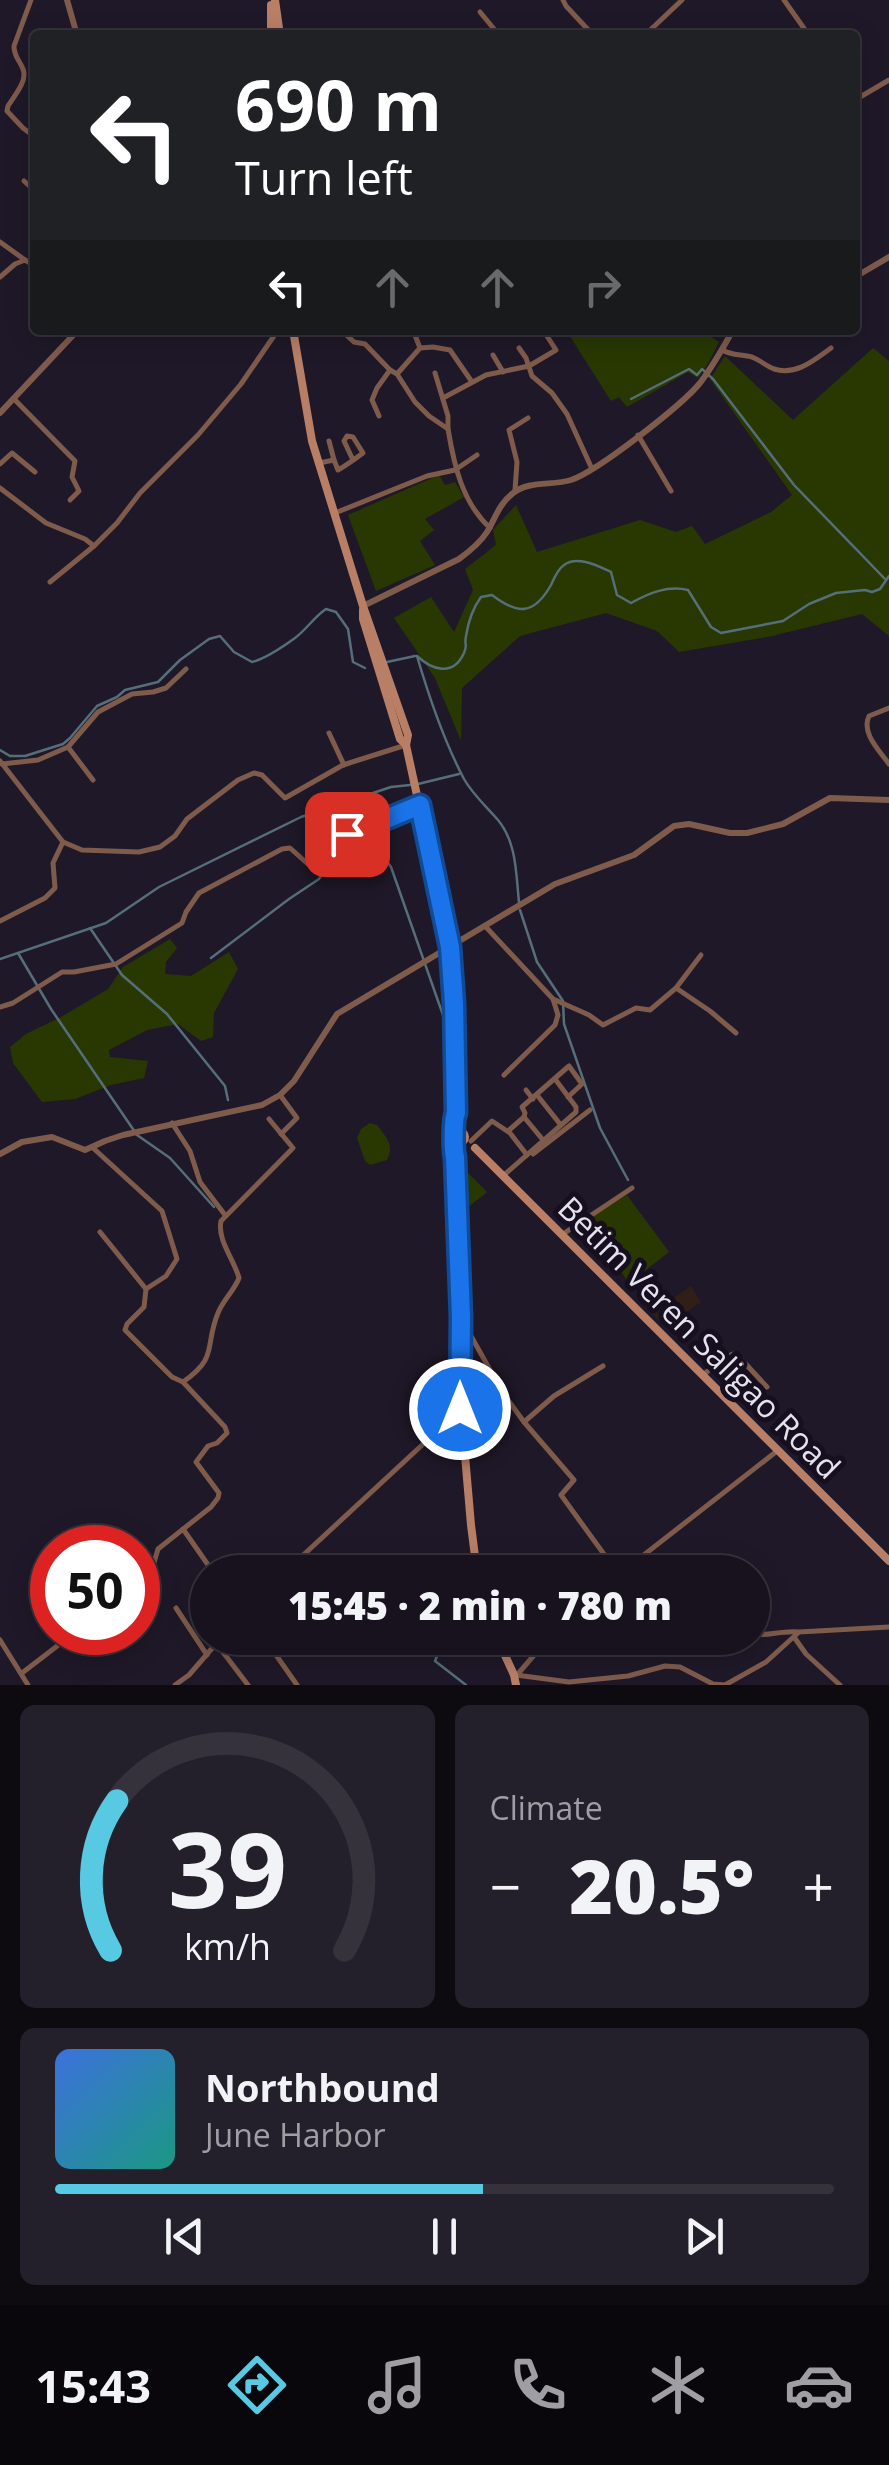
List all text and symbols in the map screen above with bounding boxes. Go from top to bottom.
text: 690 m [235,56,442,152]
icon: left [70,70,200,200]
text: Turn left [235,147,413,208]
icon: left [260,260,315,315]
icon: ahead [365,260,420,315]
icon: ahead [470,260,525,315]
icon: right [575,260,630,315]
pin [305,792,390,877]
icon: arrive [320,807,375,862]
street label: Betim Veren Saligao Road [550,1187,850,1487]
position arrow [408,1357,512,1461]
speed limit sign: 50 [30,1525,160,1655]
text: 15:45 · 2 min · 780 m [288,1579,672,1631]
text: Climate [490,1786,603,1829]
text: 39 [168,1797,287,1938]
text: 20.5° [569,1834,754,1936]
text: − [490,1848,521,1923]
text: + [803,1848,834,1923]
text: km/h [184,1922,271,1970]
text: Northbound [205,2061,440,2113]
text: June Harbor [205,2113,385,2156]
icon: previous [157,2209,212,2264]
icon: pause [417,2209,472,2264]
icon: next [677,2209,732,2264]
icon: directions [222,2350,292,2420]
icon: music [362,2350,432,2420]
icon: phone [503,2350,573,2420]
icon: climate [643,2350,713,2420]
icon: car [784,2350,854,2420]
text: 15:43 [35,2355,151,2416]

